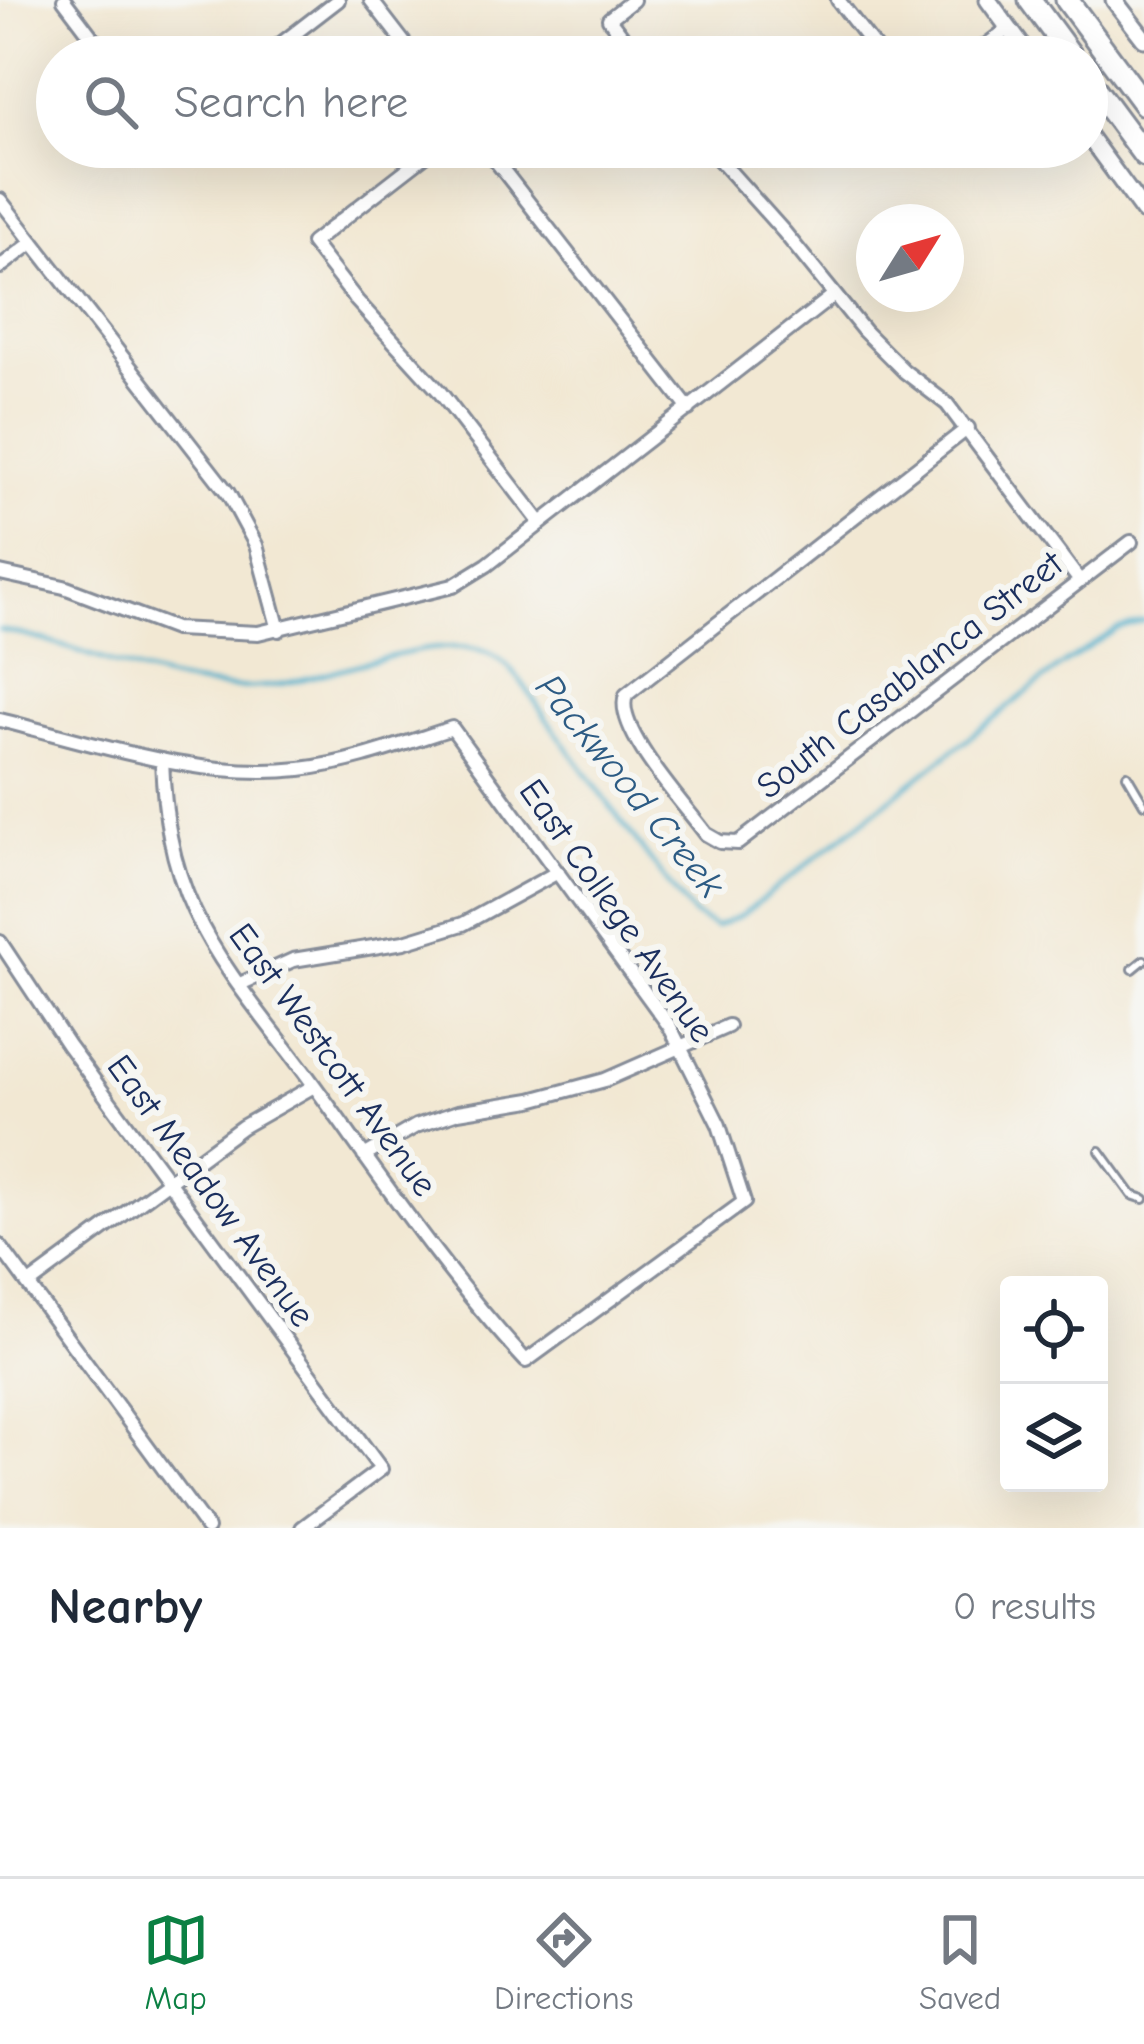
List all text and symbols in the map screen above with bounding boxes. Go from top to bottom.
search box [36,36,1108,168]
icon: search [78,69,144,135]
text: Search here [174,76,408,128]
north arrow [856,204,964,312]
street label: South Casablanca Street [749,542,1072,807]
water label: Packwood Creek [526,665,734,907]
street label: East College Avenue [511,772,723,1050]
street label: East Westcott Avenue [220,916,445,1204]
street label: East Meadow Avenue [99,1047,323,1335]
map controls [1000,1276,1108,1492]
button: locate [1000,1276,1108,1384]
button: layers [1000,1384,1108,1492]
text: Nearby [48,1577,202,1636]
text: 0 results [953,1584,1096,1629]
tab: Map [143,1907,209,2017]
tab: Directions [494,1907,634,2017]
tab: Saved [919,1907,1001,2017]

